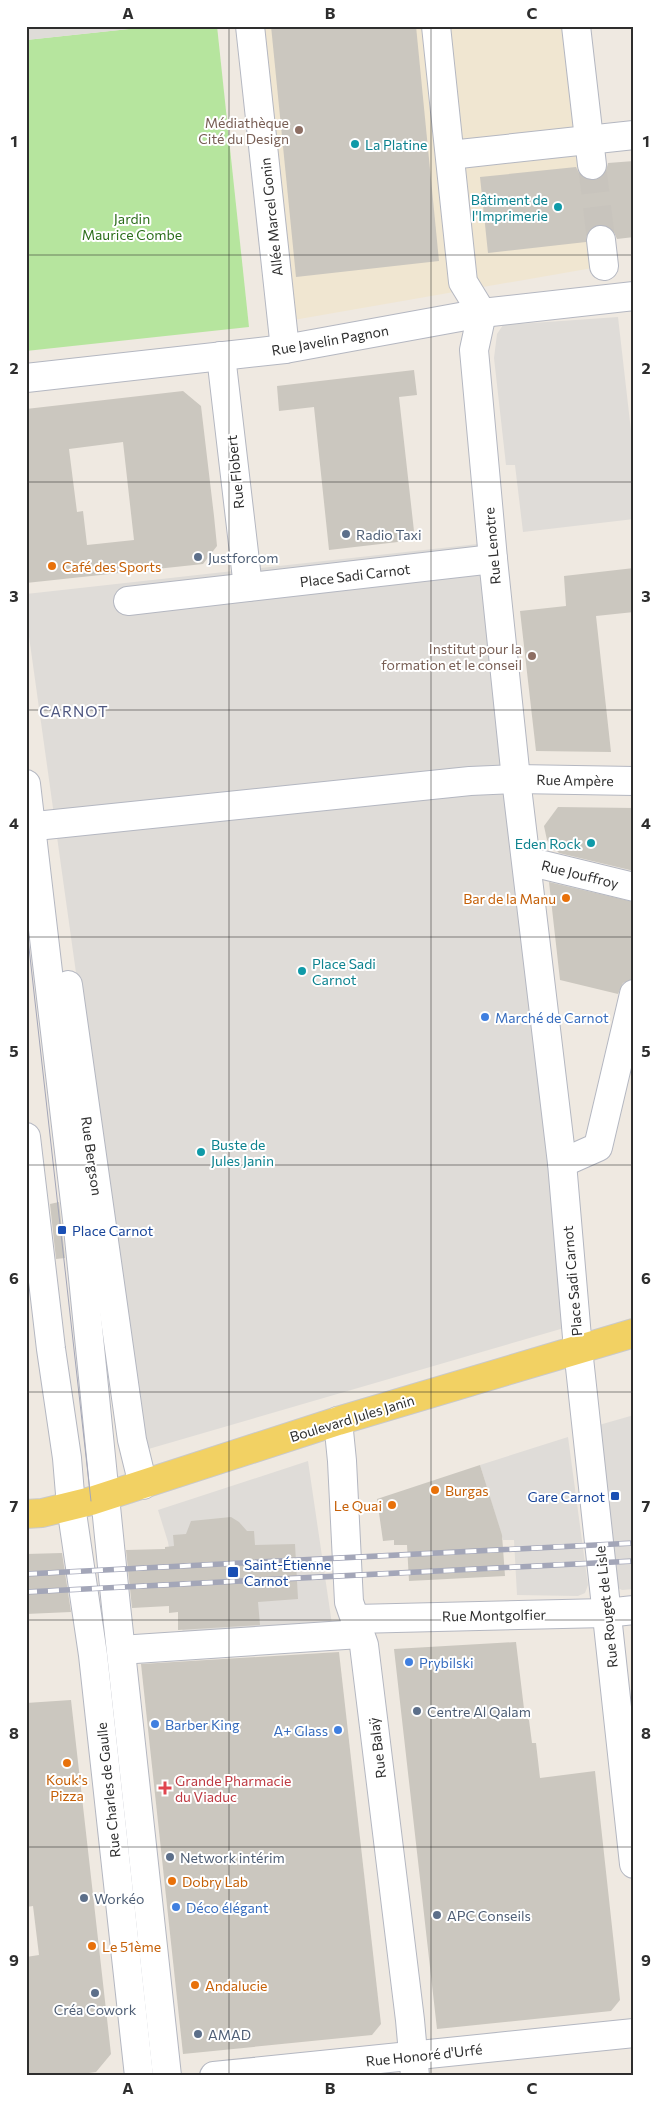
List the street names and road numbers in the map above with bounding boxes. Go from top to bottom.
street label: Allée Marcel Gonin [256,157,286,277]
street label: Rue Javelin Pagnon [270,321,390,359]
street label: Rue Flobert [223,434,247,510]
street label: Rue Lenotre [480,507,504,585]
street label: Place Sadi Carnot [299,560,411,590]
street label: Rue Ampère [536,771,614,789]
street label: Rue Jouffroy [540,856,620,892]
street label: Rue Bergson [78,1115,106,1197]
street label: Place Sadi Carnot [559,1225,585,1337]
street label: Boulevard Jules Janin [288,1391,416,1445]
street label: Rue Rouget de Lisle [591,1545,621,1669]
street label: Rue Montgolfier [442,1606,547,1624]
street label: Rue Balaÿ [365,1716,389,1780]
street label: Rue Charles de Gaulle [92,1722,124,1858]
street label: Rue Honoré d'Urfé [365,2040,483,2070]

